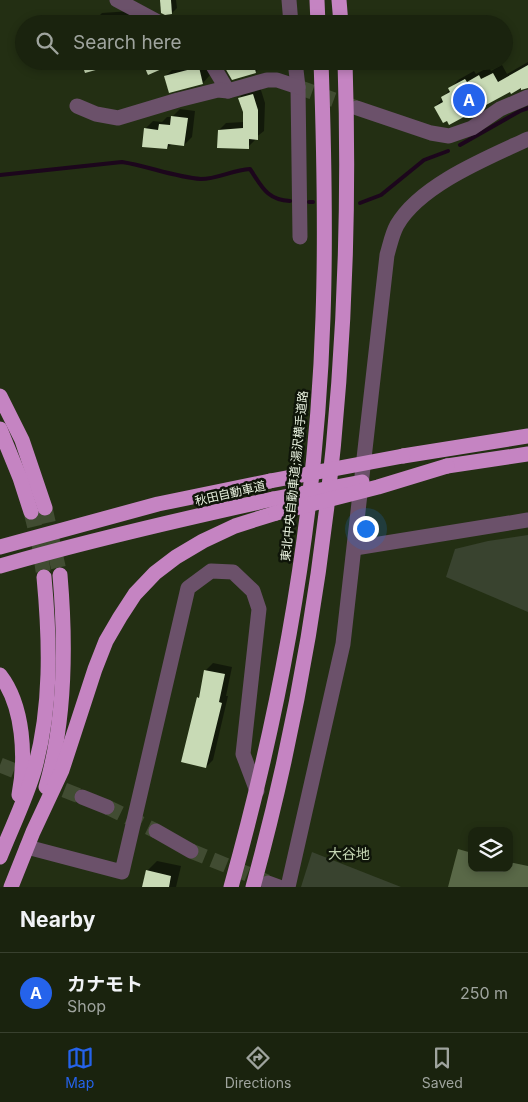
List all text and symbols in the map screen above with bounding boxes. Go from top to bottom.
search box [15,15,513,70]
icon: search [33,29,61,57]
text: Search here [73,31,182,54]
pin: A [453,81,485,119]
street label: 東北中央自動車道;湯沢横手道路 [278,390,310,562]
street label: 秋田自動車道 [193,478,267,508]
your location [353,516,379,542]
map controls [468,827,513,872]
button: layers [468,827,513,872]
district label: 大谷地 [328,845,370,862]
text: Nearby [20,907,95,932]
text: カナモト [67,973,143,996]
text: A [30,983,42,1003]
text: 250 m [460,983,508,1003]
text: Shop [67,996,106,1016]
tab: Map [65,1044,94,1091]
tab: Directions [225,1044,291,1091]
tab: Saved [422,1044,463,1091]

